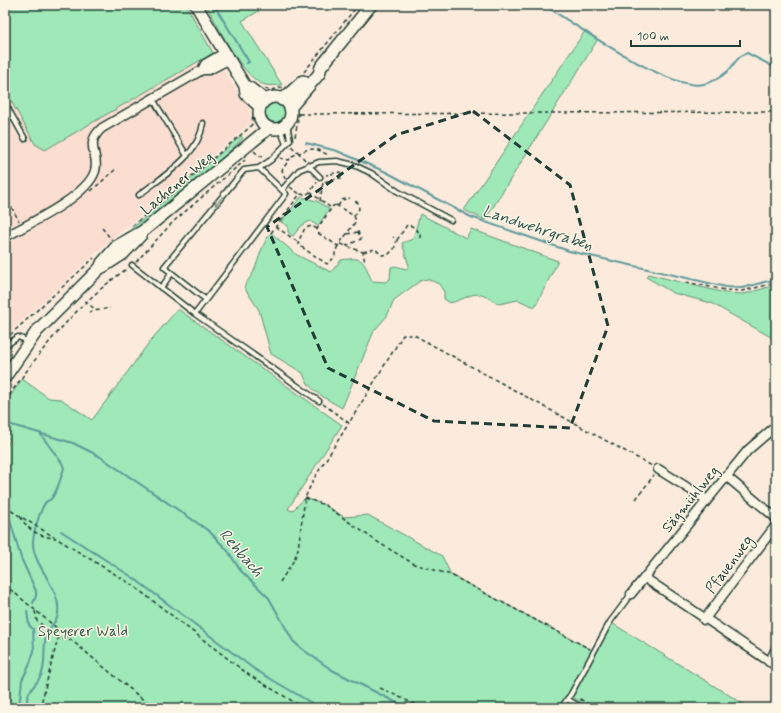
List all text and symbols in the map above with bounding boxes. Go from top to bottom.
scale bar [631,22,740,48]
text: 100 m [637,29,669,45]
street label: Lachener Weg [137,147,218,220]
one-way arrow [214,195,223,206]
water label: Landwehrgraben [480,201,595,256]
street label: Sägmühlweg [658,462,724,537]
water label: Rehbach [214,524,268,582]
street label: Pfauenweg [701,531,759,598]
park label: Speyerer Wald [38,622,128,642]

